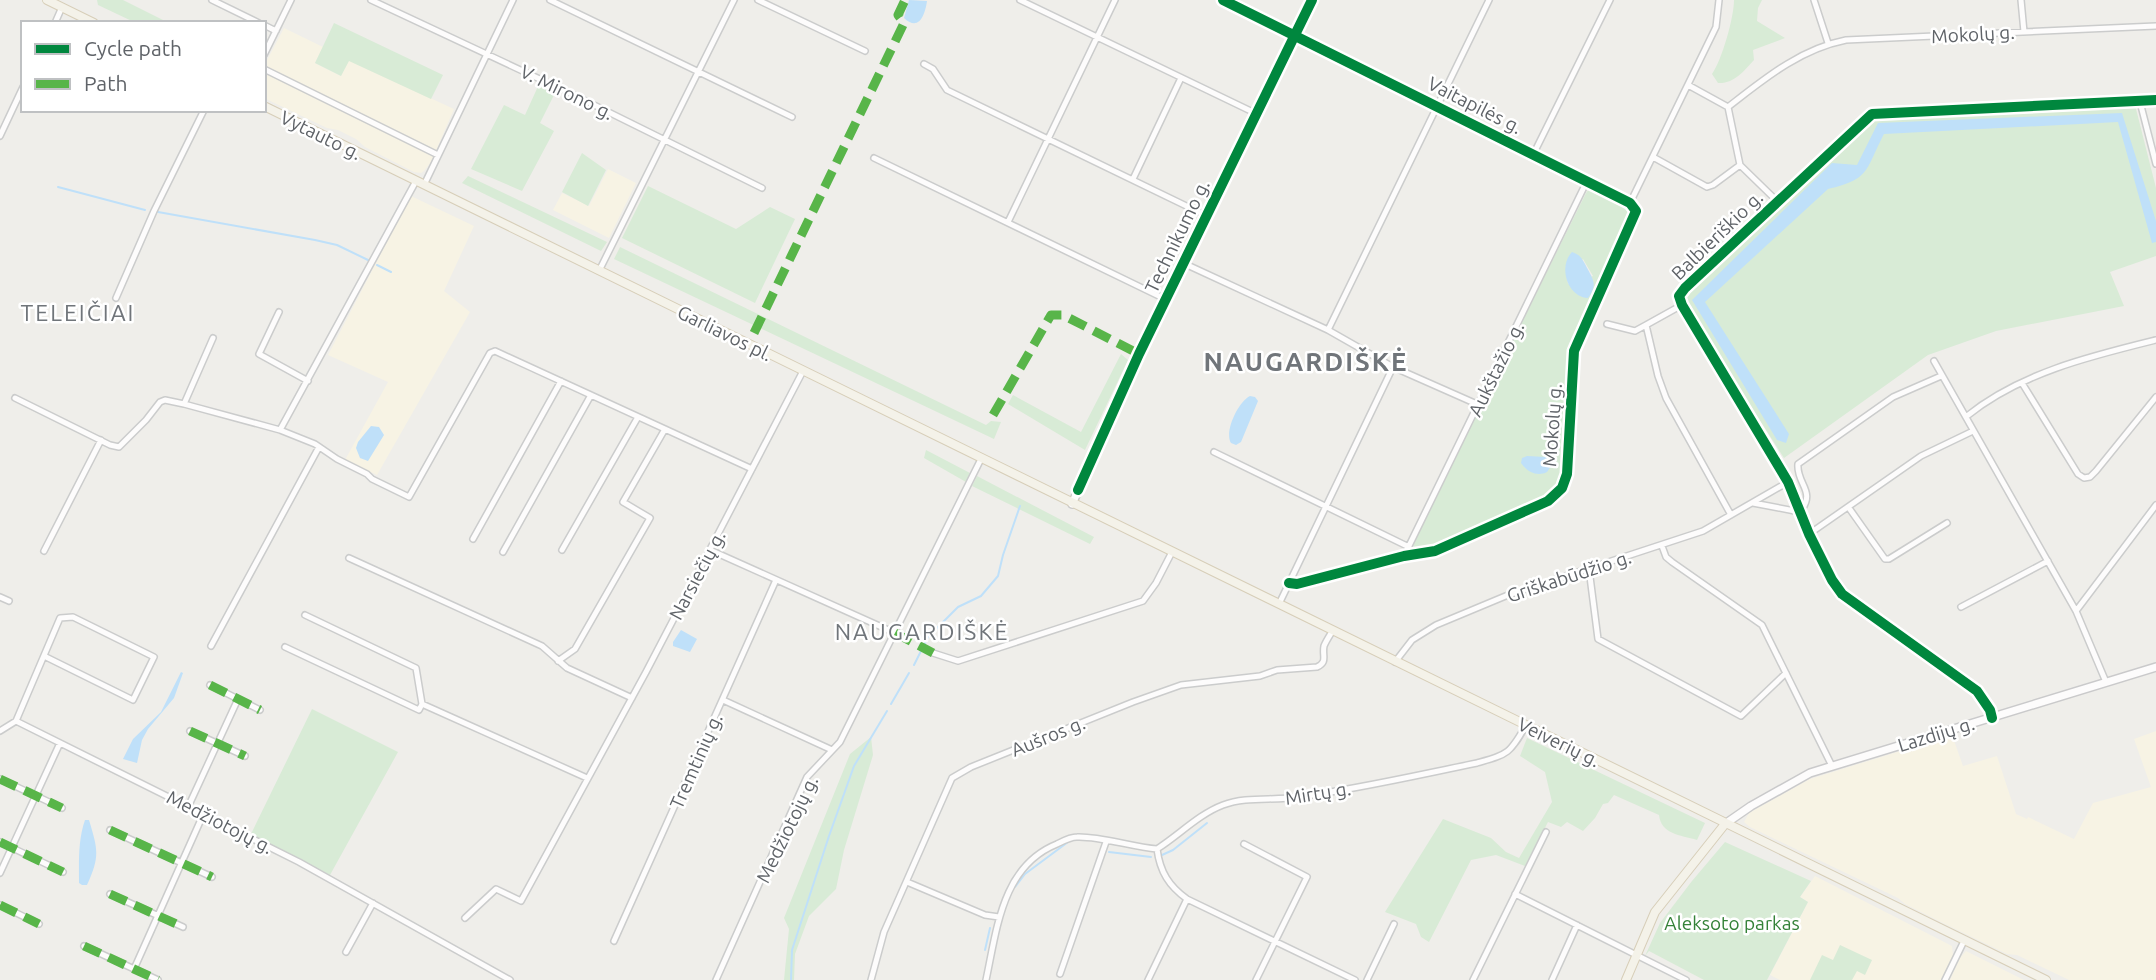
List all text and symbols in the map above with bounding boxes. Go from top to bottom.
legend [21,21,266,112]
street label: Mokolų g. [1931,21,2015,47]
text: Cycle path [84,36,182,60]
street label: V. Mirono g. [517,60,617,124]
text: Path [84,71,127,95]
street label: Vaitapilės g. [1424,72,1526,138]
street label: Vytauto g. [277,106,365,164]
street label: Technikumo g. [1140,176,1214,296]
street label: Balbieriškio g. [1667,186,1767,284]
district label: TELEIČIAI [20,300,136,325]
street label: Garliavos pl. [674,301,776,365]
street label: Aukštažio g. [1464,318,1528,420]
district label: NAUGARDIŠKĖ [1203,346,1409,376]
street label: Mokolų g. [1538,382,1566,468]
street label: Narsiečių g. [664,527,730,623]
street label: Griškabūdžio g. [1504,546,1634,606]
district label: NAUGARDIŠKĖ [835,619,1009,644]
street label: Tremtinių g. [665,710,727,812]
street label: Aušros g. [1008,711,1088,761]
street label: Lazdijų g. [1895,712,1977,756]
street label: Veiverių g. [1514,713,1604,771]
street label: Medžiotojų g. [752,772,822,886]
street label: Mirtų g. [1283,777,1353,809]
street label: Medžiotojų g. [163,786,277,858]
park label: Aleksoto parkas [1664,912,1800,934]

